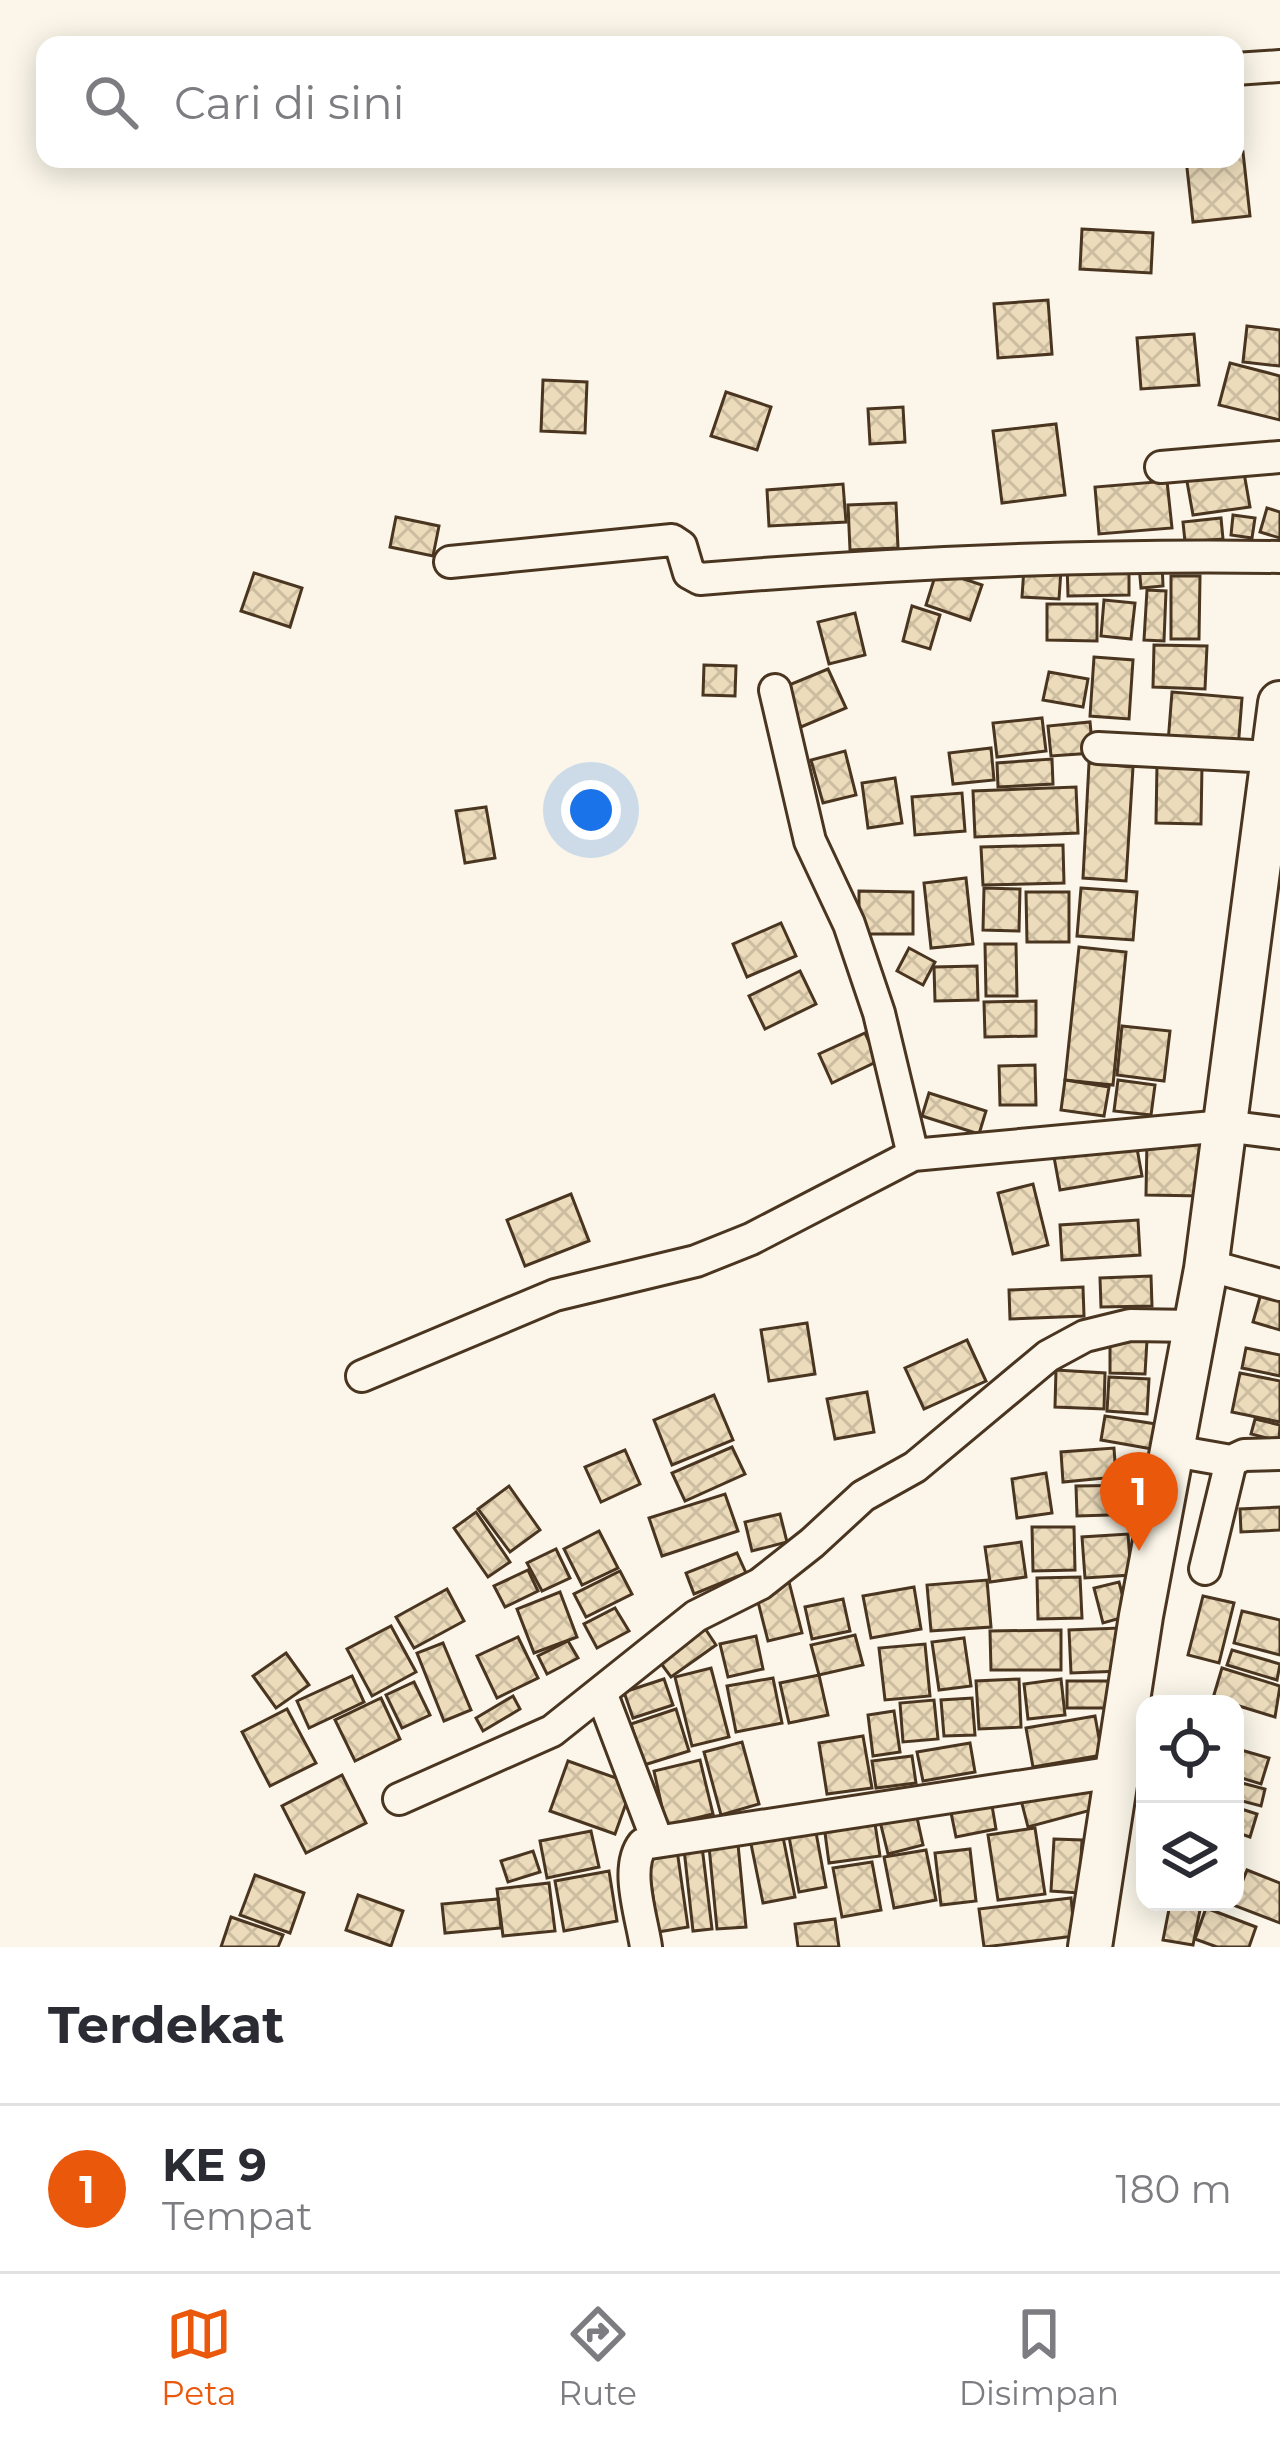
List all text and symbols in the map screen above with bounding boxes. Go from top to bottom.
search box [36,36,1244,168]
icon: search [78,69,144,135]
text: Cari di sini [174,75,405,130]
your location [561,780,621,840]
pin: 1 [1100,1452,1178,1551]
map controls [1136,1695,1244,1911]
button: locate [1136,1695,1244,1803]
button: layers [1136,1803,1244,1911]
text: Terdekat [48,1994,284,2056]
text: KE 9 [162,2137,267,2192]
text: 1 [79,2165,95,2213]
text: 180 m [1116,2165,1232,2213]
text: Tempat [162,2192,312,2240]
tab: Peta [161,2301,236,2413]
tab: Rute [558,2301,637,2413]
tab: Disimpan [959,2301,1119,2413]

